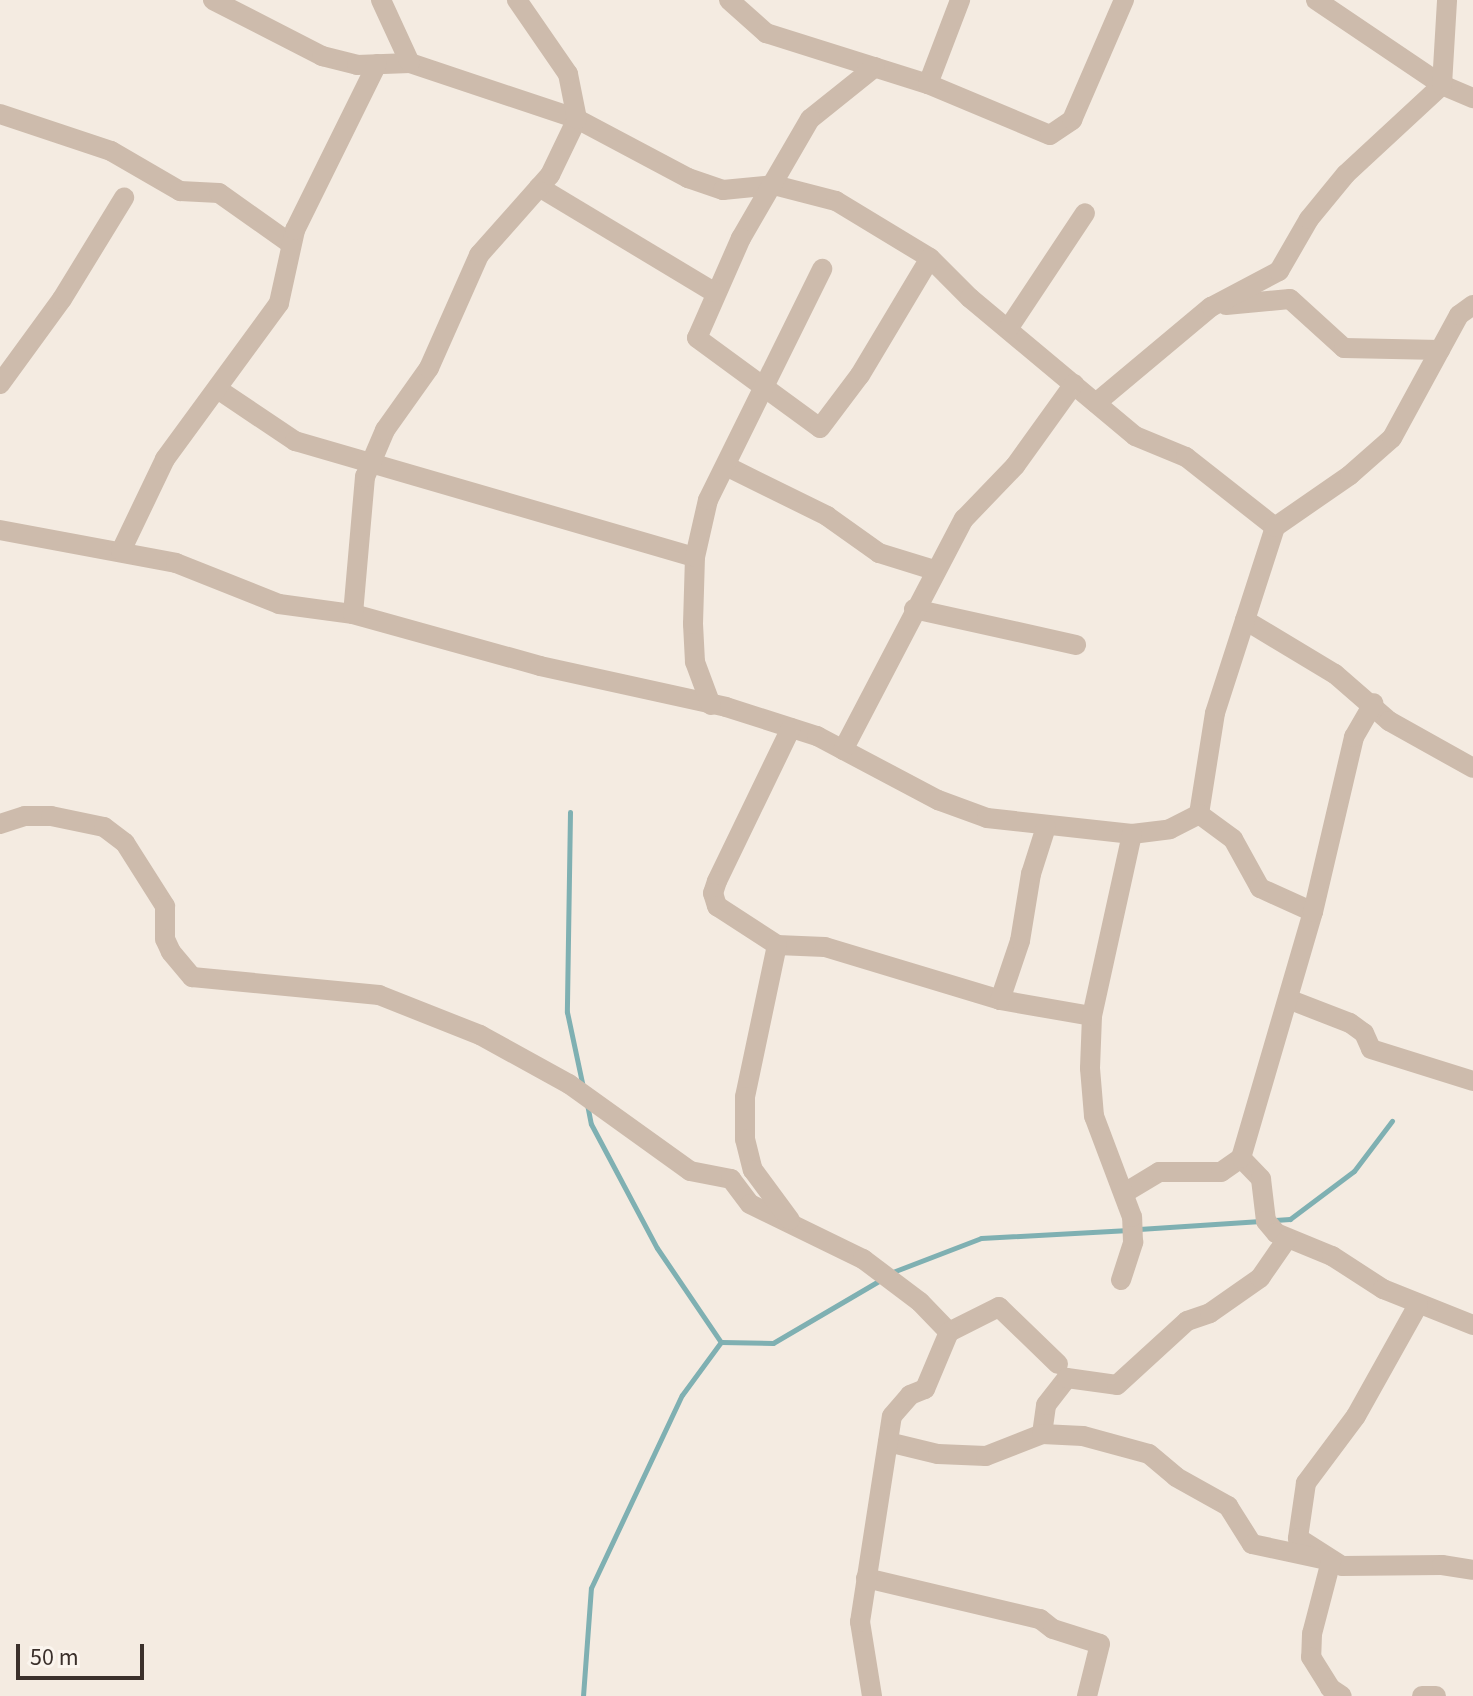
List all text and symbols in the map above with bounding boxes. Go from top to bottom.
scale bar [20,1628,148,1678]
text: 50 m [30,1640,79,1675]

